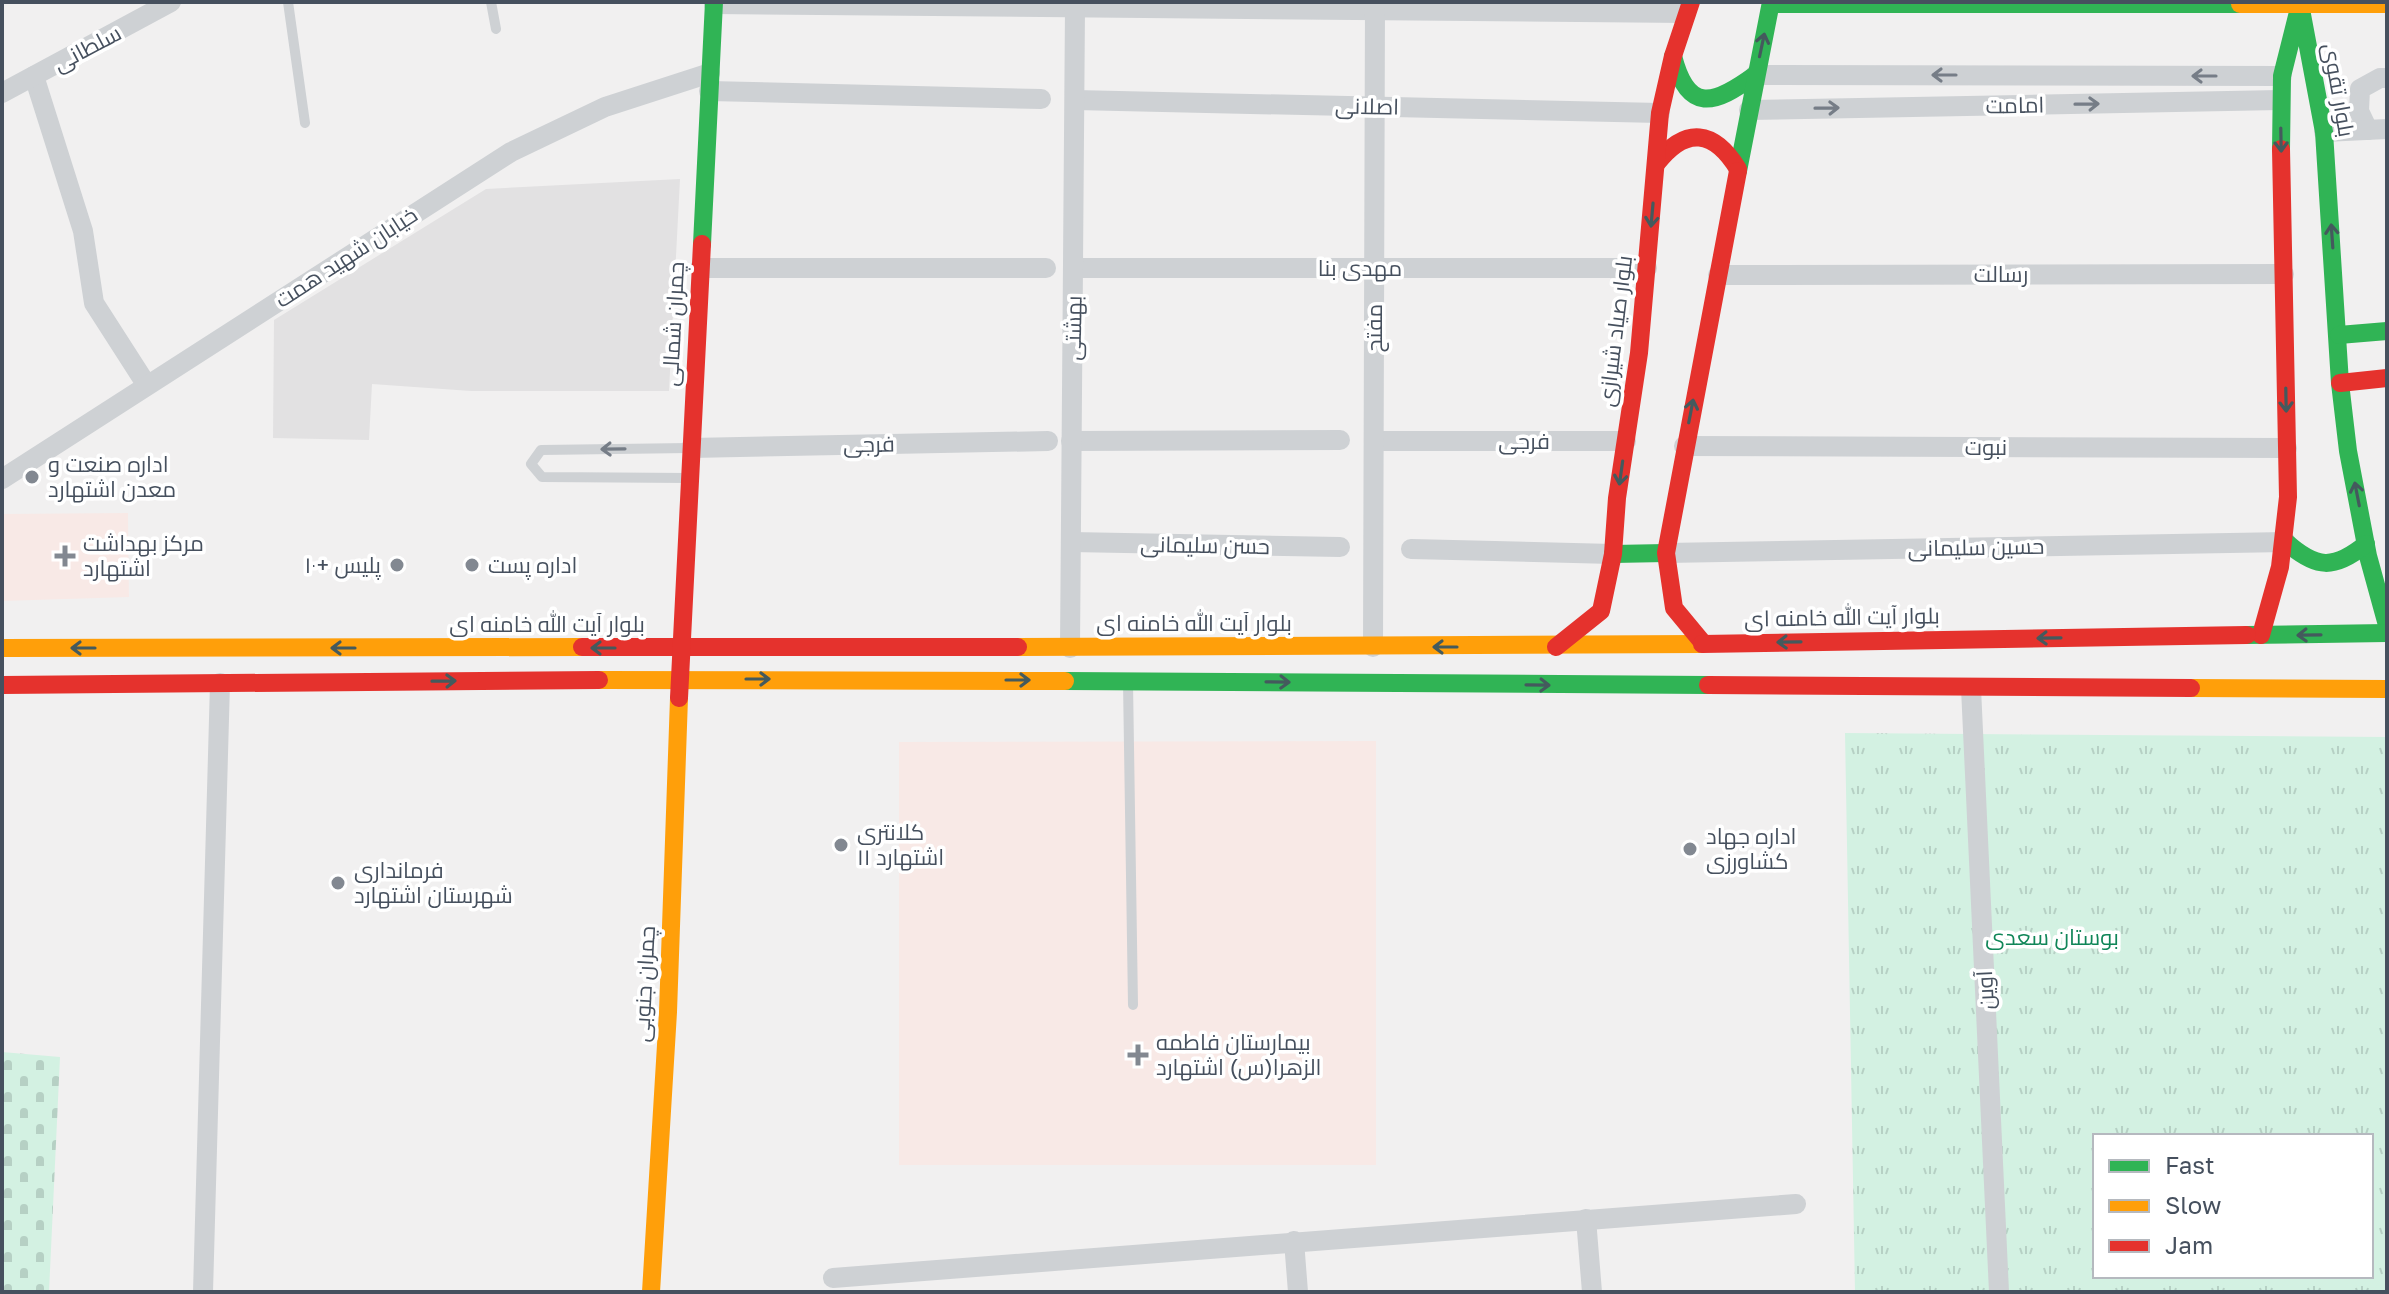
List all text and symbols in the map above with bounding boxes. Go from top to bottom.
street label: سلطانی [48,18,126,78]
one-way arrow [1755,33,1770,59]
street label: بلوار تقوی [2318,41,2361,139]
one-way arrow [1931,67,1958,83]
one-way arrow [2191,68,2218,84]
street label: امامت [1985,90,2045,119]
street label: اصلانی [1335,91,1399,121]
one-way arrow [2073,96,2100,112]
one-way arrow [1813,101,1840,116]
one-way arrow [2273,126,2288,153]
street label: خیابان شهید همت [269,200,423,314]
one-way arrow [1644,201,1659,228]
one-way arrow [2324,223,2339,250]
street label: مهدی بنا [1318,254,1402,282]
street label: بلوار صیاد شیرازی [1592,254,1637,408]
street label: رسالت [1974,260,2028,287]
street label: چمران شمالی [656,261,691,387]
street label: بهشتی [1058,295,1088,361]
street label: مفتح [1360,304,1389,352]
one-way arrow [2279,386,2294,413]
one-way arrow [1685,398,1700,424]
street label: فرجی [1498,427,1550,455]
street label: فرجی [843,430,895,458]
street label: نبوت [1965,433,2007,460]
one-way arrow [600,441,627,457]
place label: اداره صنعت و معدن اشتهارد [48,450,176,503]
one-way arrow [1613,460,1628,485]
marker: اداره صنعت و معدن اشتهارد [23,468,41,486]
one-way arrow [2348,482,2363,507]
place label: مرکز بهداشت اشتهارد [83,529,204,582]
street label: حسن سلیمانی [1140,530,1270,560]
street label: حسین سلیمانی [1907,532,2045,562]
marker: مرکز بهداشت اشتهارد [54,545,76,567]
place label: پلیس +۱۰ [305,551,381,580]
place label: اداره پست [488,551,577,580]
marker: پلیس +۱۰ [388,556,406,574]
marker: اداره پست [463,556,481,574]
street label: بلوار آیت الله خامنه ای [1744,601,1940,632]
street label: بلوار آیت الله خامنه ای [1096,609,1292,636]
street label: بلوار آیت الله خامنه ای [449,610,645,637]
one-way arrow [2296,627,2323,642]
one-way arrow [2036,630,2063,646]
one-way arrow [1776,634,1803,649]
one-way arrow [1432,639,1459,655]
one-way arrow [70,640,97,656]
one-way arrow [330,640,357,656]
one-way arrow [590,640,617,656]
one-way arrow [744,671,771,687]
one-way arrow [1004,672,1031,688]
one-way arrow [430,673,457,689]
one-way arrow [1264,674,1291,690]
one-way arrow [1524,677,1551,693]
place label: کلانتری ۱۱ اشتهارد [857,818,944,871]
place label: اداره جهاد کشاورزی [1706,822,1796,874]
marker: کلانتری ۱۱ اشتهارد [832,836,850,854]
marker: اداره جهاد کشاورزی [1681,840,1699,858]
place label: فرمانداری شهرستان اشتهارد [354,856,513,909]
marker: فرمانداری شهرستان اشتهارد [329,874,347,892]
park label: بوستان سعدی [1985,923,2119,950]
street label: چمران جنوبی [627,925,662,1043]
street label: آوین [1970,970,2000,1010]
place label: بیمارستان فاطمه الزهرا(س) اشتهارد [1156,1028,1321,1081]
marker: بیمارستان فاطمه الزهرا(س) اشتهارد [1127,1044,1149,1066]
legend [2093,1134,2373,1278]
text: Fast [2165,1150,2215,1179]
text: Slow [2165,1190,2221,1219]
text: Jam [2165,1230,2213,1259]

